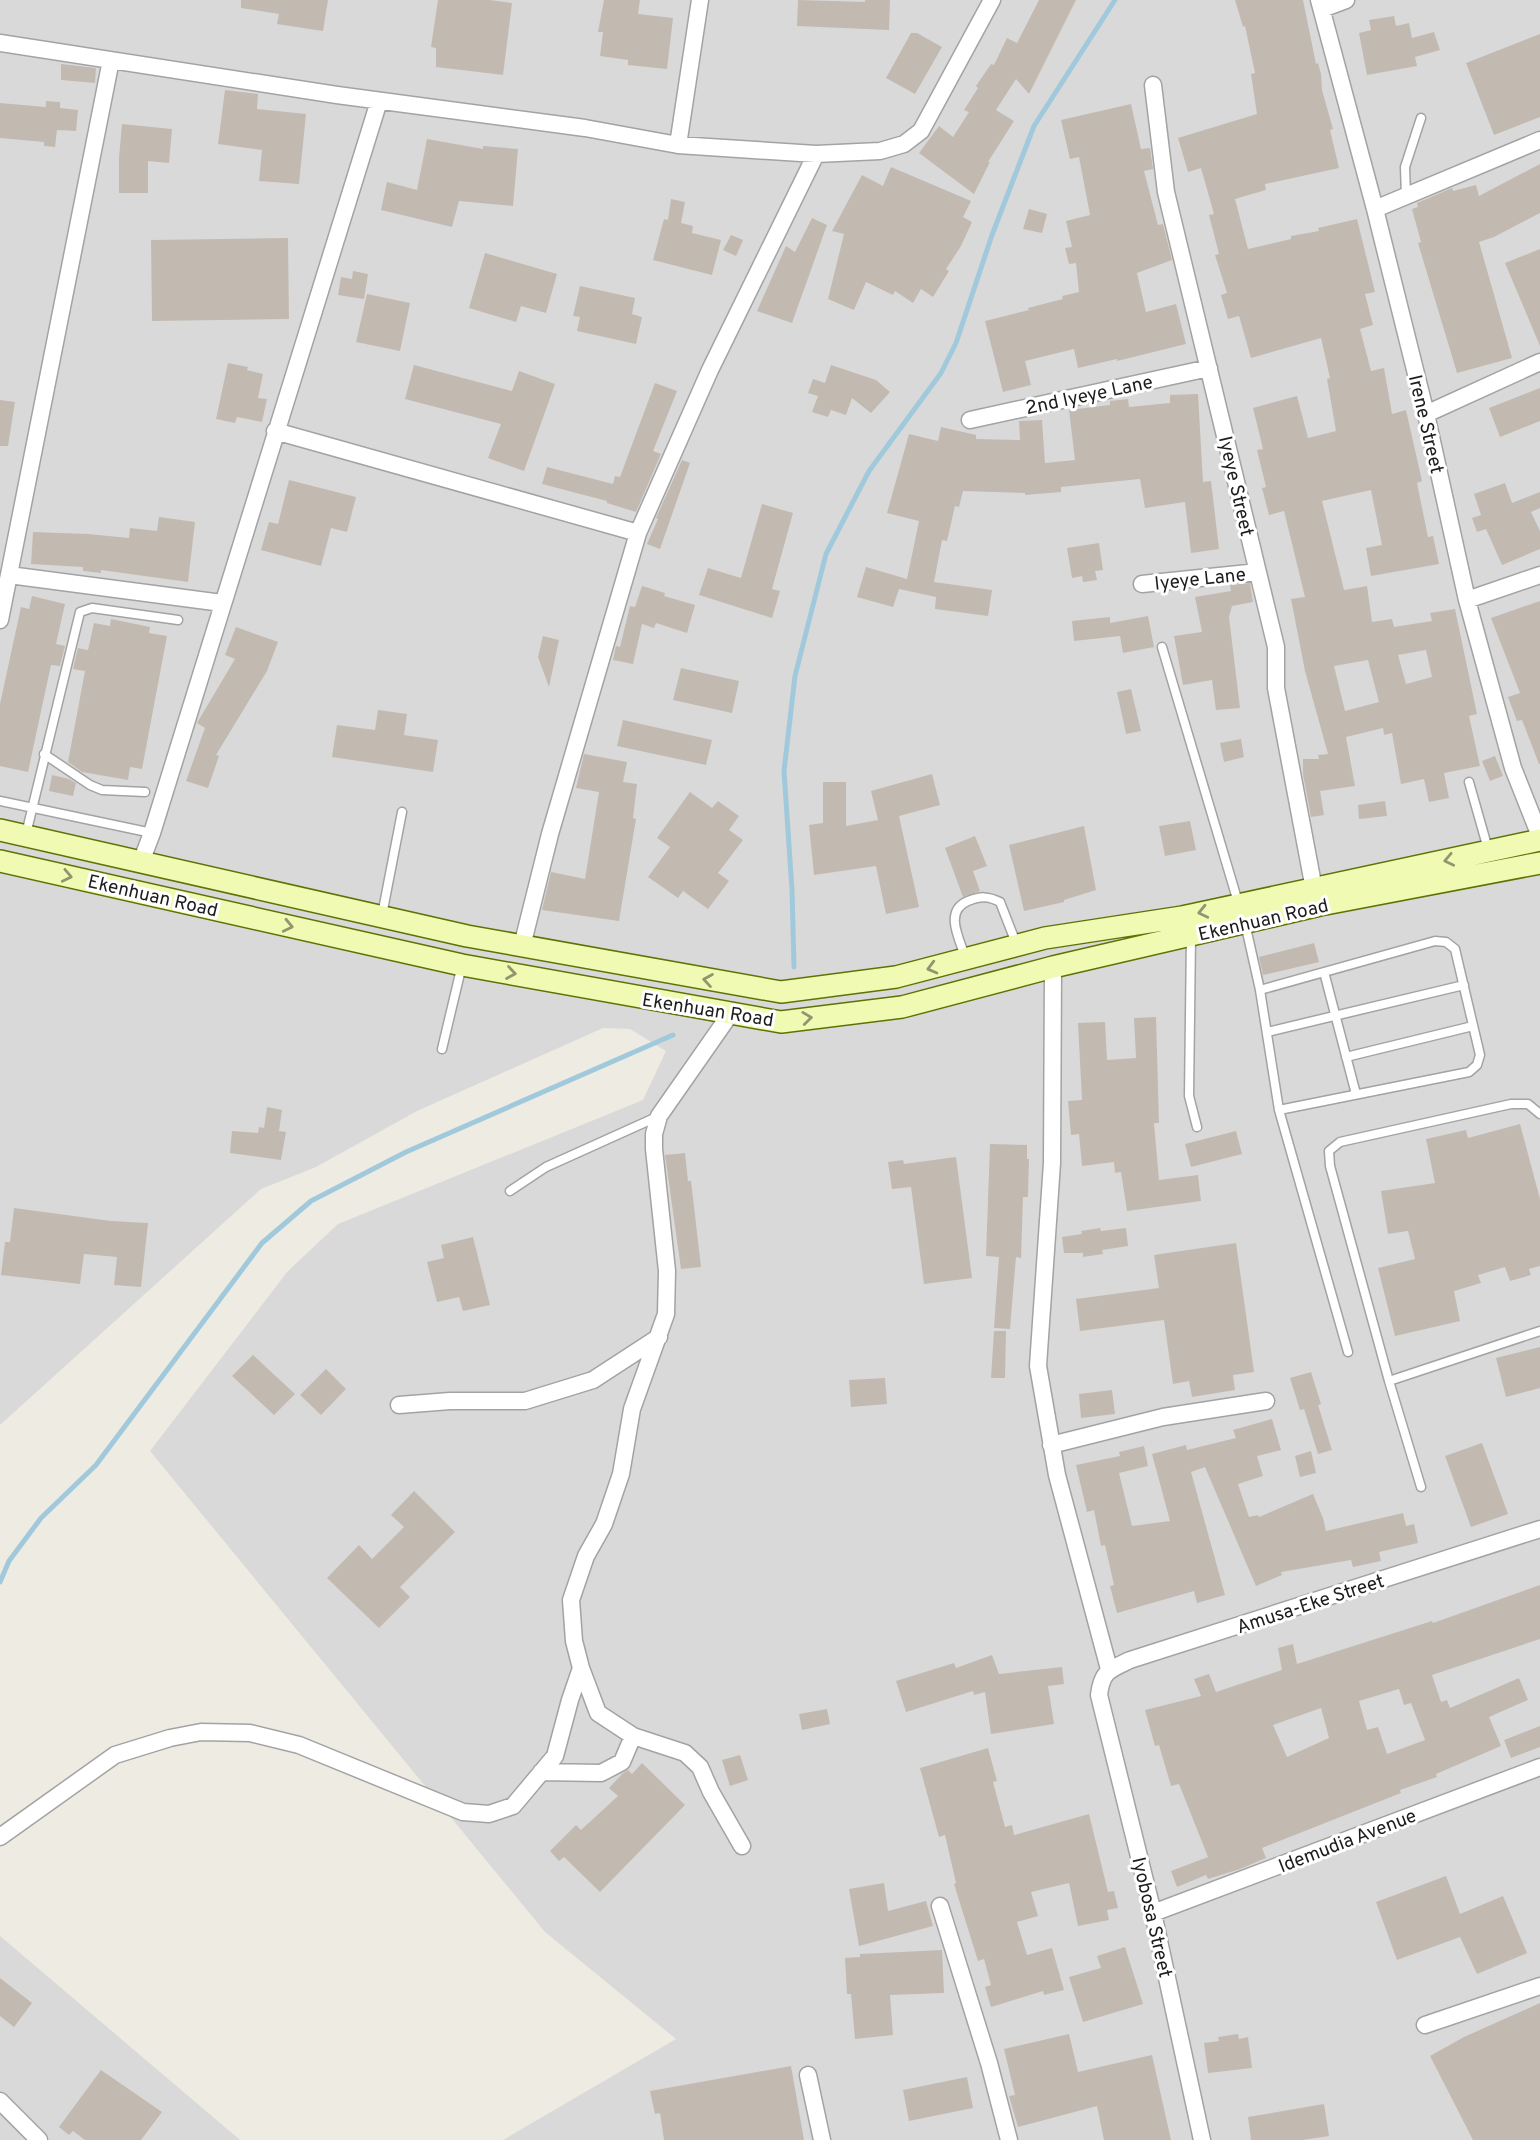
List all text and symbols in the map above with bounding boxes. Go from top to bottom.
street label: 2nd Iyeye Lane [1024,371,1155,421]
street label: Irene Street [1402,373,1448,476]
street label: Iyeye Street [1212,434,1258,539]
street label: Iyeye Lane [1153,563,1247,597]
one-way arrow [1443,852,1455,867]
one-way arrow [60,867,72,882]
street label: Ekenhuan Road [85,870,220,924]
street label: Ekenhuan Road [1196,894,1331,948]
one-way arrow [1197,904,1209,918]
one-way arrow [282,918,294,933]
one-way arrow [927,960,939,974]
one-way arrow [505,965,517,980]
one-way arrow [702,973,714,988]
street label: Ekenhuan Road [640,989,775,1033]
one-way arrow [801,1011,813,1026]
street label: Amusa-Eke Street [1234,1570,1387,1640]
street label: Idemudia Avenue [1275,1805,1420,1879]
street label: Iyobosa Street [1126,1855,1177,1980]

